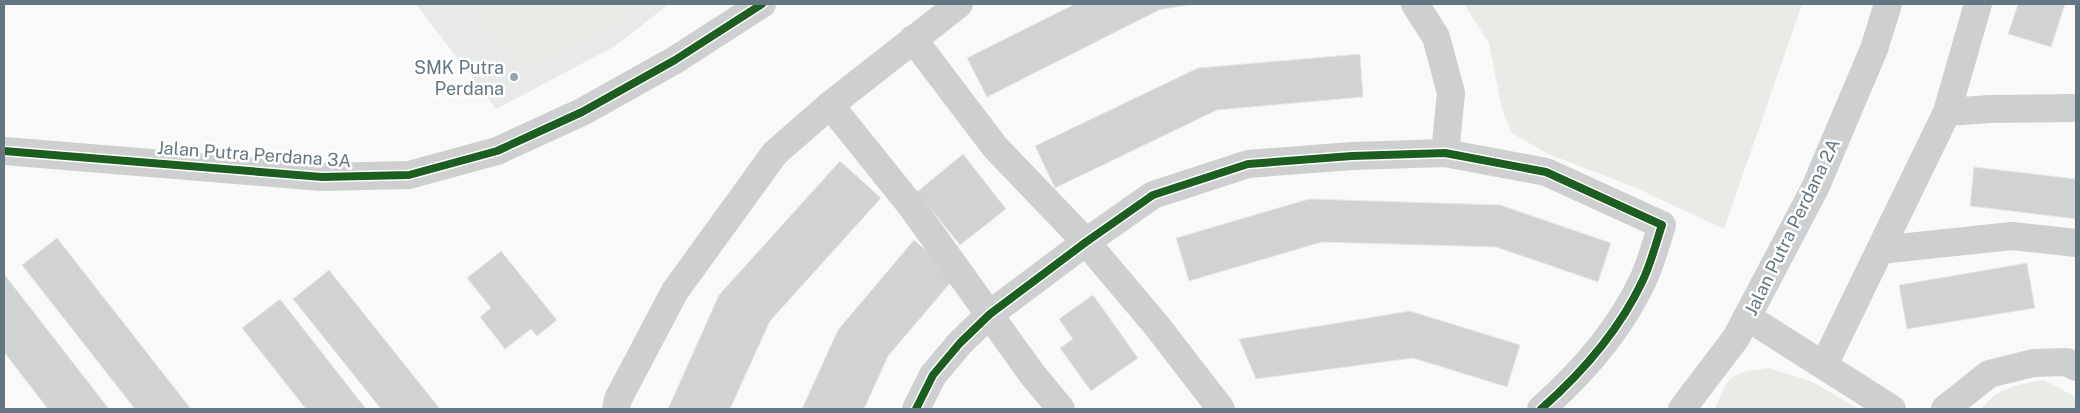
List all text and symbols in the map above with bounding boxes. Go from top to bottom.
place label: SMK Putra Perdana [414,57,504,99]
marker: SMK Putra Perdana [508,71,520,83]
street label: Jalan Putra Perdana 2A [1740,135,1844,319]
street label: Jalan Putra Perdana 3A [156,137,352,171]

